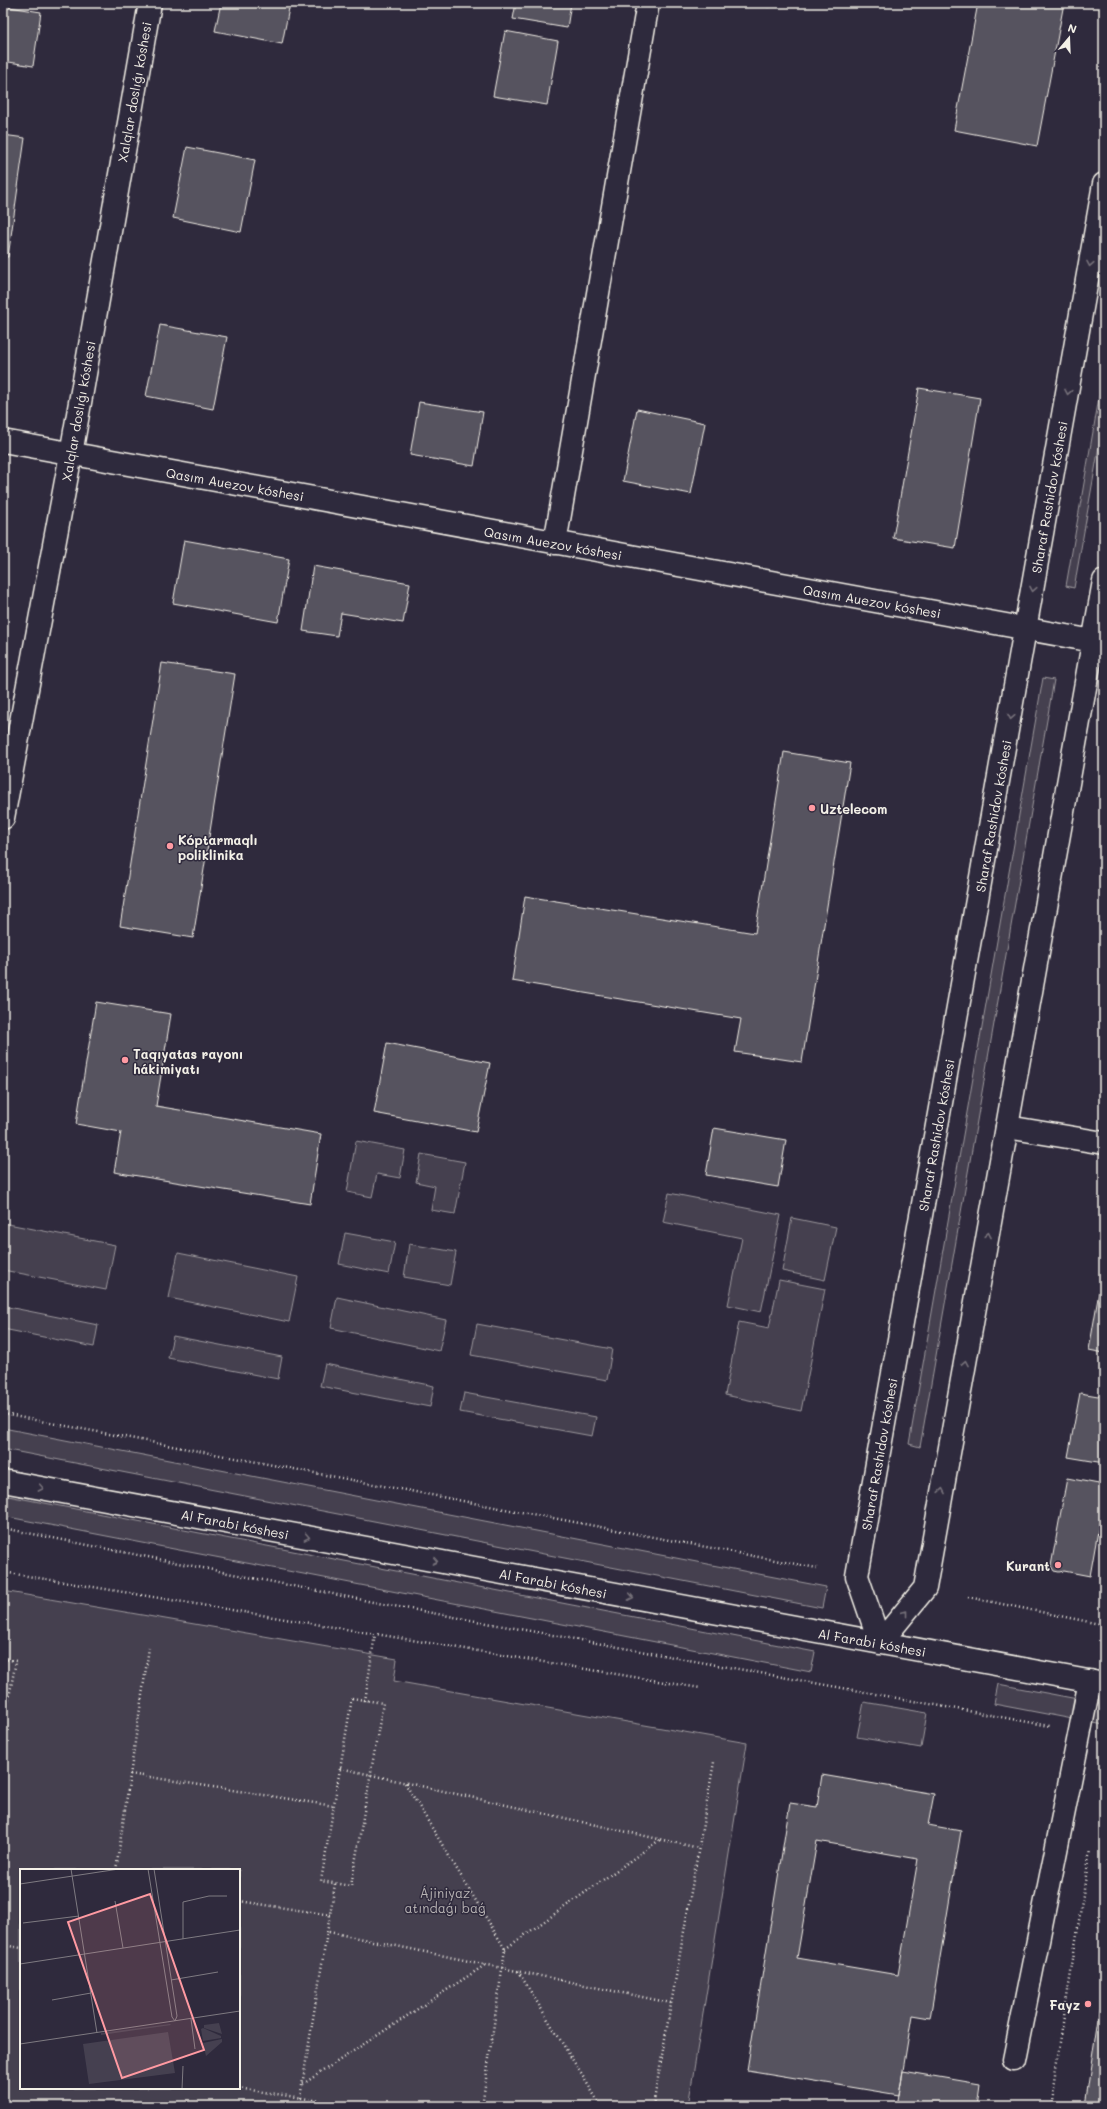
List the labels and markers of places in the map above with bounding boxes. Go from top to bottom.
place label: Uztelecom [820,800,887,817]
marker: Uztelecom [807,803,817,813]
place label: Kóptarmaqlı poliklinika [178,831,258,863]
marker: Kóptarmaqlı poliklinika [165,841,175,851]
place label: Taqıyatas rayonı hákimiyatı [133,1045,243,1078]
marker: Taqıyatas rayonı hákimiyatı [120,1055,130,1065]
place label: Kurant [1006,1557,1050,1574]
marker: Kurant [1053,1560,1063,1570]
place label: Fayz [1049,1996,1080,2014]
marker: Fayz [1083,1999,1093,2009]

